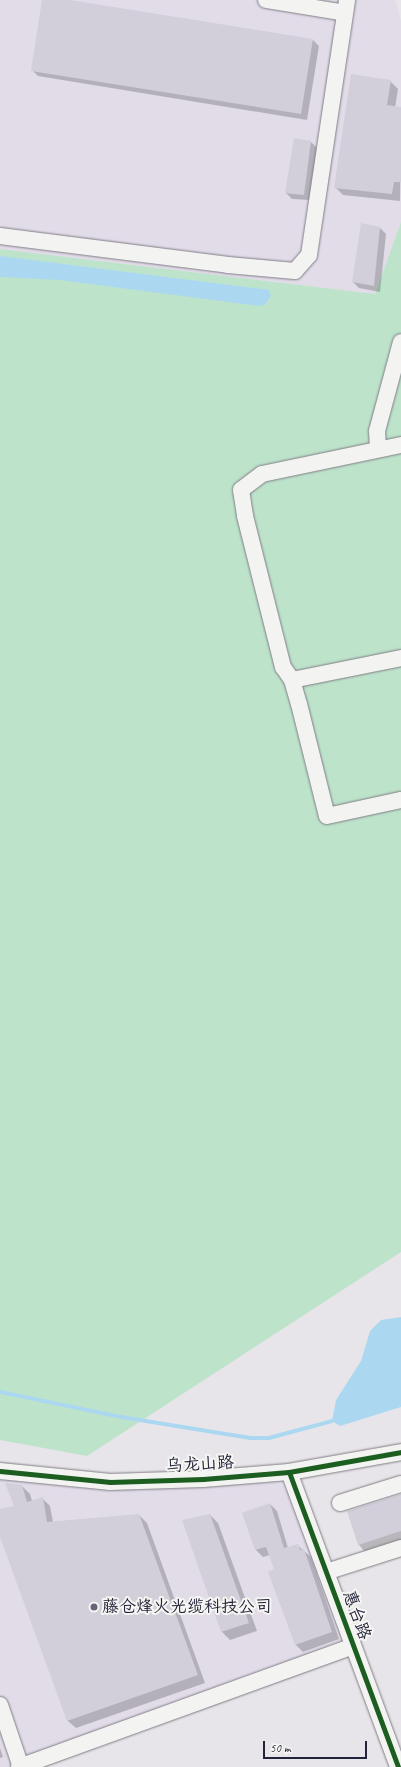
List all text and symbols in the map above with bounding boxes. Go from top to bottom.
street label: 乌龙山路 [166,1452,234,1476]
street label: 惠台路 [339,1588,375,1642]
place label: 藤仓烽火光缆科技公司 [102,1597,272,1617]
marker: 藤仓烽火光缆科技公司 [89,1602,99,1612]
scale bar [265,1733,369,1759]
text: 50 m [270,1740,290,1756]

